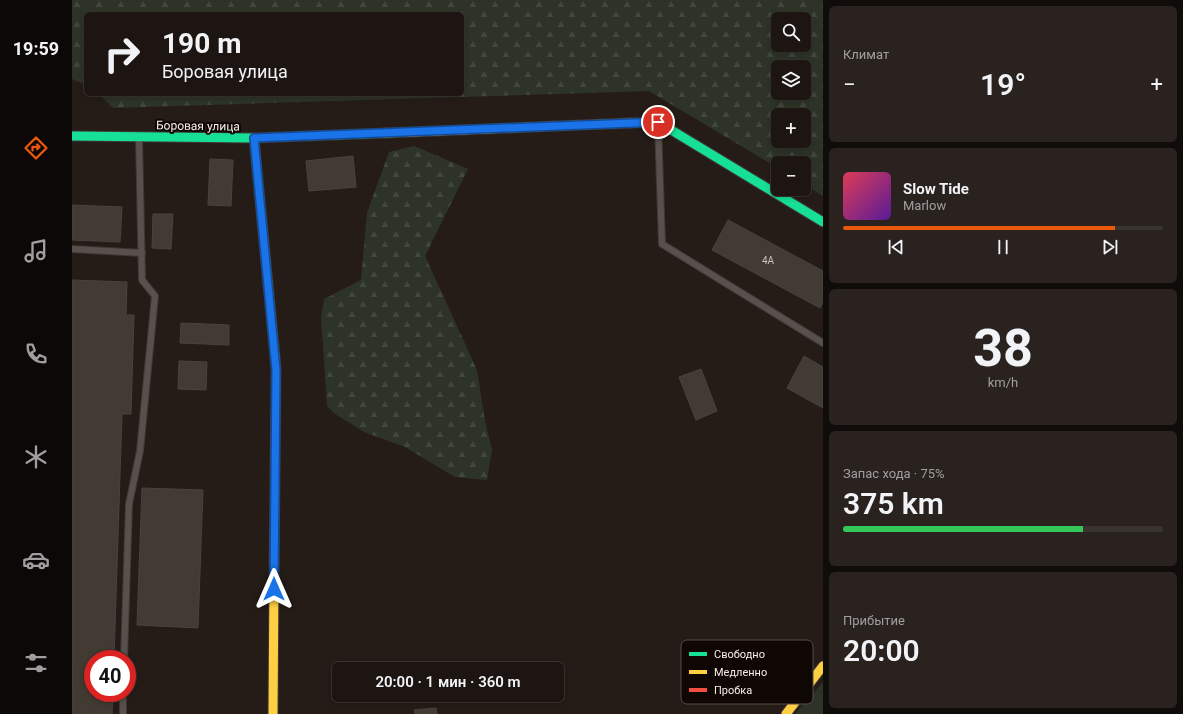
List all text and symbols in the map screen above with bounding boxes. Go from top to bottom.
map controls [771,12,811,196]
button: search [771,12,811,52]
text: 190 m [162,27,241,60]
icon: right [96,28,148,80]
text: 19:59 [13,38,59,59]
text: Климат [843,47,889,62]
button: layers [771,60,811,100]
text: Боровая улица [162,61,288,82]
text: 19° [980,67,1026,102]
text: − [843,72,856,97]
text: + [1151,72,1163,97]
pin [641,105,675,139]
button: + [771,108,811,148]
icon: arrive [647,111,669,133]
street label: Боровая улица [156,118,240,134]
icon: directions [22,134,50,162]
button: − [771,156,811,196]
text: Slow Tide [903,180,969,198]
text: Marlow [903,198,946,213]
icon: previous [885,236,907,258]
icon: pause [992,236,1014,258]
icon: next [1099,236,1121,258]
icon: music [22,237,50,265]
house number: 4А [762,255,775,266]
text: 38 [973,318,1033,379]
icon: phone [22,340,50,368]
text: km/h [988,375,1018,390]
icon: climate [22,443,50,471]
text: Запас хода · 75% [843,466,945,481]
text: 375 km [843,486,944,521]
icon: car [22,546,50,574]
position arrow [253,568,295,610]
text: Прибытие [843,613,905,628]
text: 20:00 [843,633,920,668]
legend [681,640,813,704]
text: Свободно [714,648,765,661]
icon: filters [22,649,50,677]
speed limit sign: 40 [84,650,136,702]
text: Медленно [714,666,767,679]
text: 20:00 · 1 мин · 360 m [375,673,521,691]
text: Пробка [714,684,752,697]

